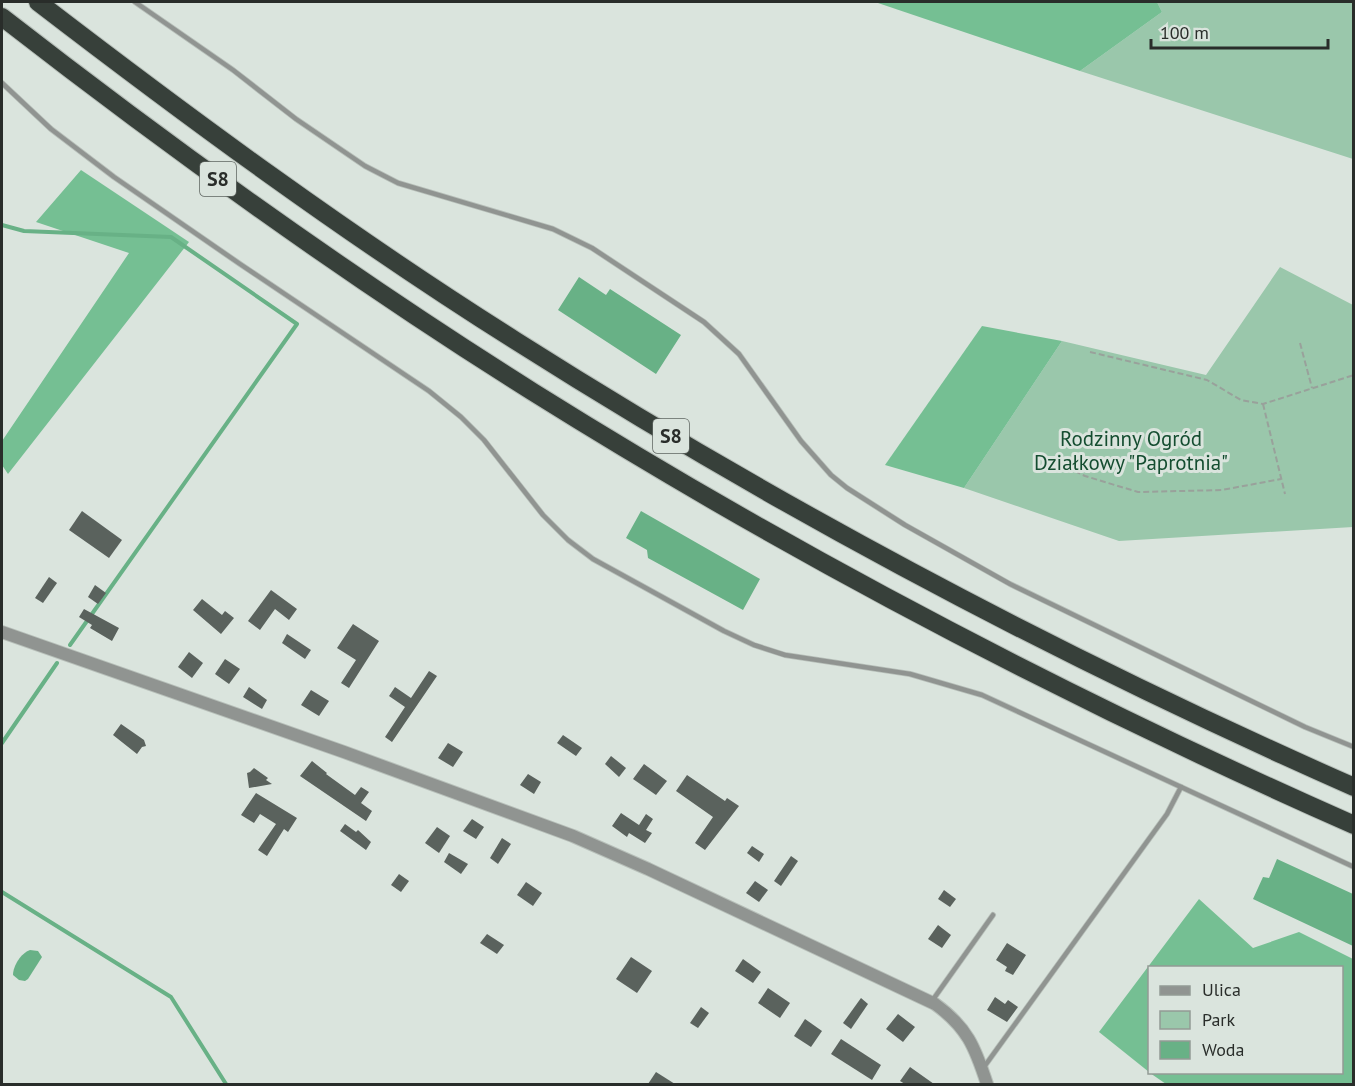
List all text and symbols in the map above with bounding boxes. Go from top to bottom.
scale bar [1151,12,1328,50]
text: 100 m [1160,21,1209,44]
road number: S8 [200,162,236,196]
road number: S8 [653,419,689,453]
park label: Rodzinny Ogród Działkowy "Paprotnia" [1034,425,1228,476]
legend [1148,966,1343,1074]
text: Ulica [1202,978,1241,1001]
text: Park [1202,1008,1235,1031]
text: Woda [1202,1038,1244,1061]

